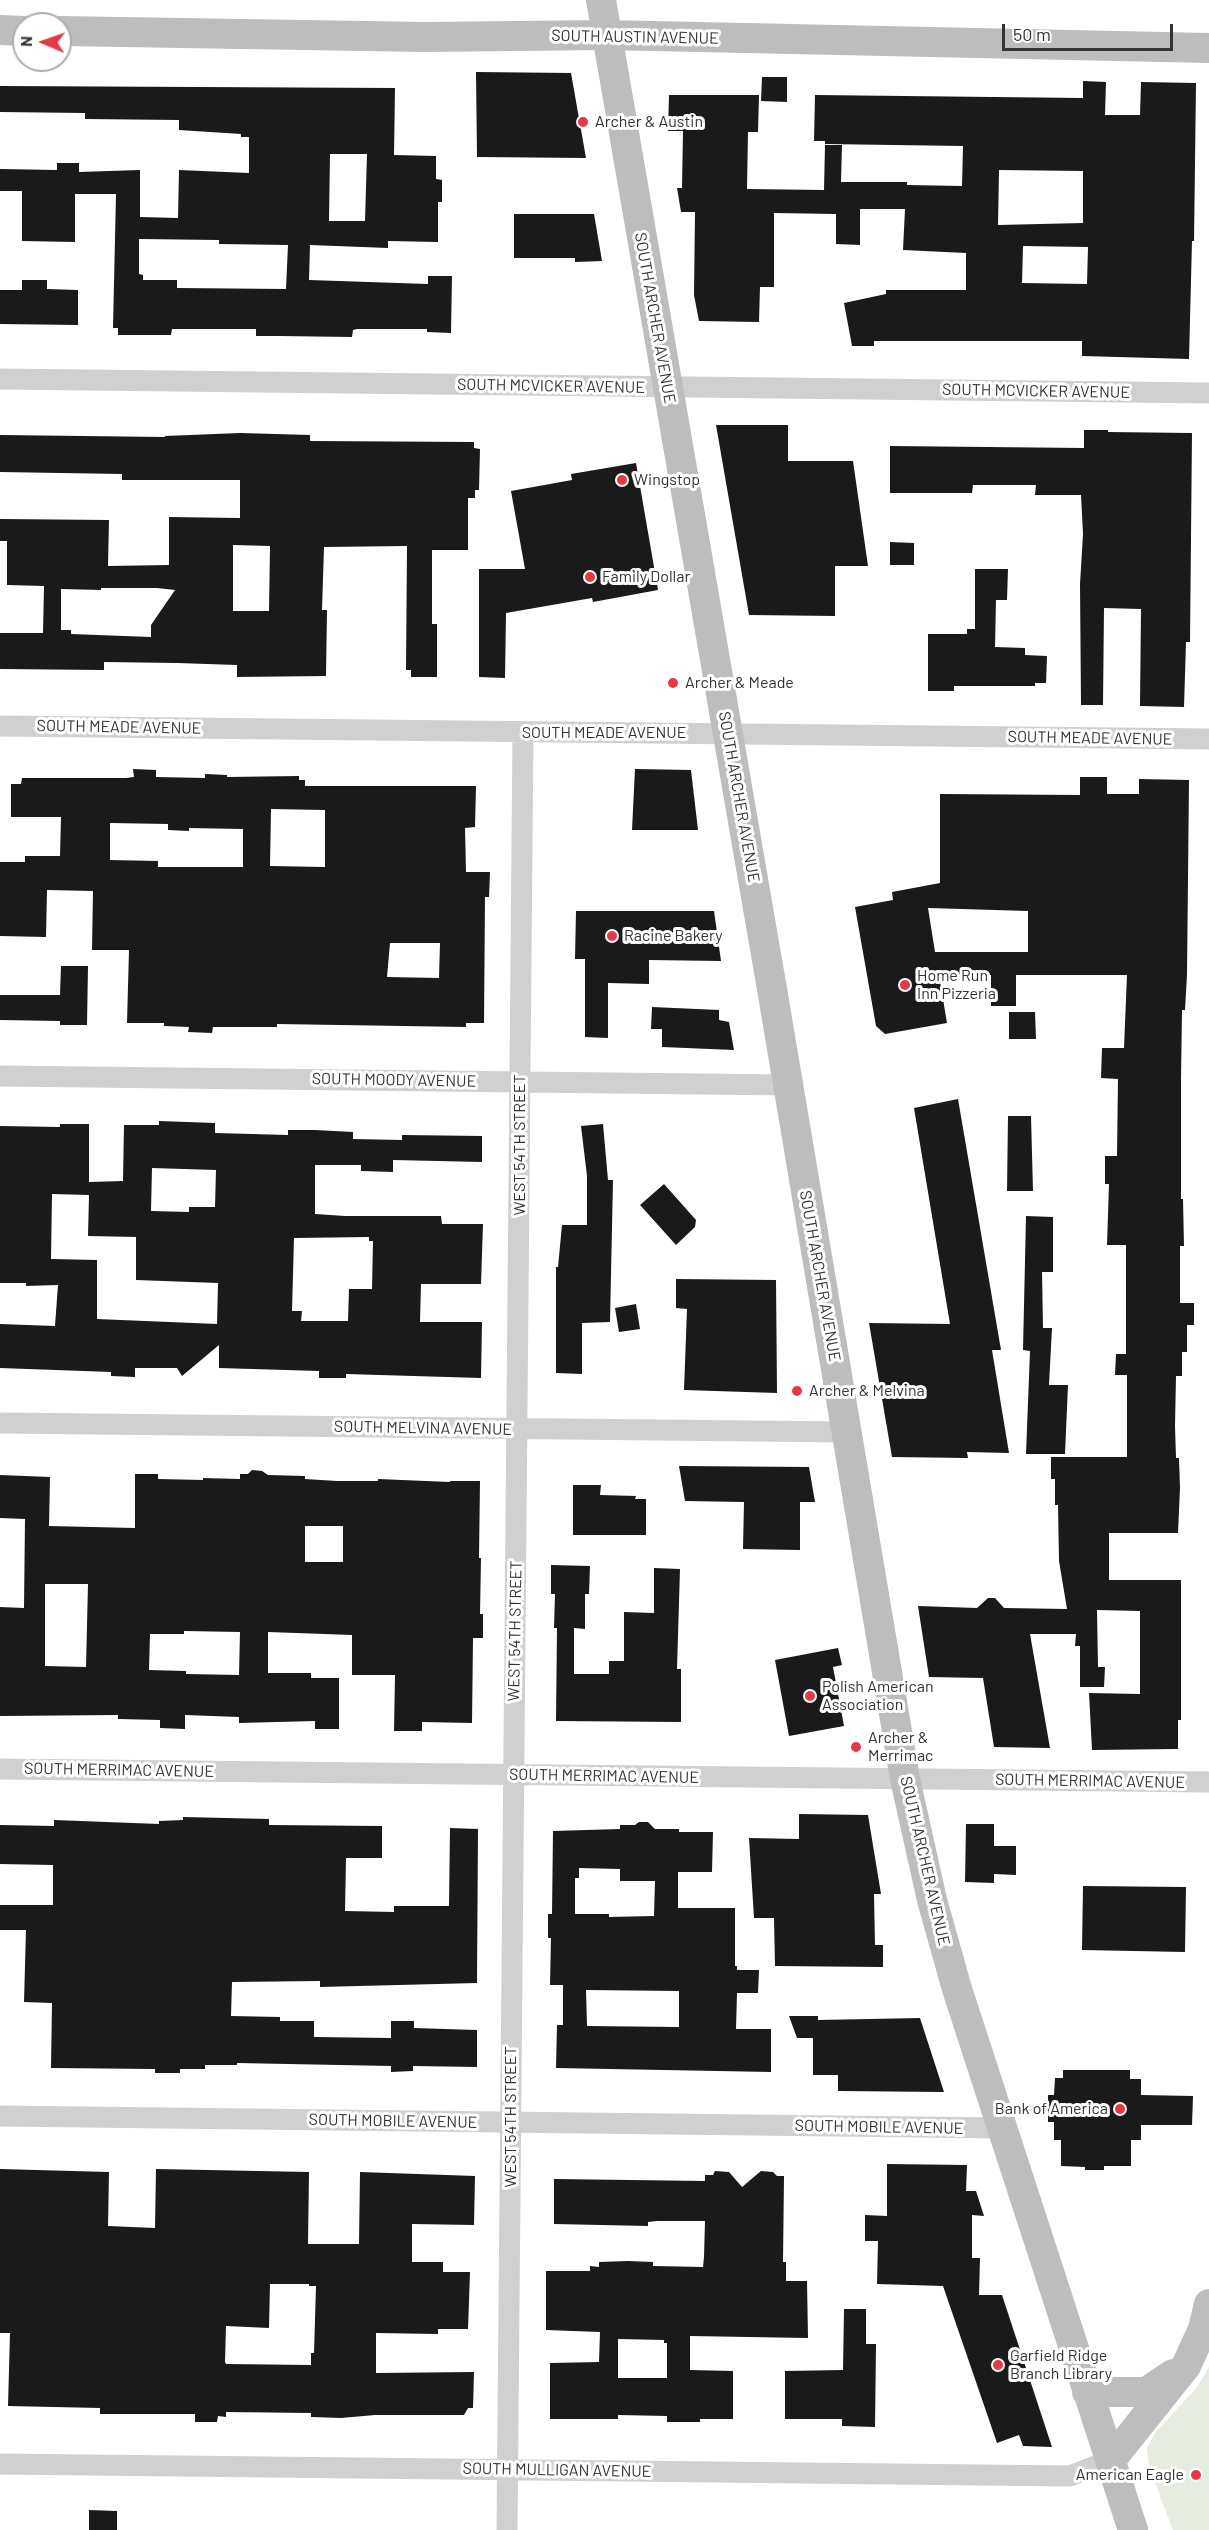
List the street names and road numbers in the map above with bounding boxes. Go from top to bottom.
street label: SOUTH AUSTIN AVENUE [551,26,719,48]
street label: SOUTH ARCHER AVENUE [630,231,680,405]
street label: SOUTH MCVICKER AVENUE [457,375,645,397]
street label: SOUTH MCVICKER AVENUE [942,380,1130,402]
street label: SOUTH ARCHER AVENUE [714,710,764,884]
street label: SOUTH MEADE AVENUE [36,716,202,738]
street label: SOUTH MEADE AVENUE [522,723,686,743]
street label: SOUTH MEADE AVENUE [1007,727,1173,749]
street label: SOUTH MOODY AVENUE [312,1069,476,1091]
street label: WEST 54TH STREET [510,1075,530,1215]
street label: SOUTH ARCHER AVENUE [795,1189,845,1363]
street label: SOUTH MELVINA AVENUE [334,1417,512,1439]
street label: WEST 54TH STREET [504,1560,526,1702]
street label: SOUTH MERRIMAC AVENUE [24,1759,214,1781]
street label: SOUTH MERRIMAC AVENUE [509,1765,699,1787]
street label: SOUTH MERRIMAC AVENUE [995,1770,1185,1792]
street label: SOUTH ARCHER AVENUE [896,1774,954,1948]
street label: WEST 54TH STREET [501,2047,521,2187]
street label: SOUTH MOBILE AVENUE [309,2110,477,2132]
street label: SOUTH MOBILE AVENUE [795,2116,963,2138]
street label: SOUTH MULLIGAN AVENUE [462,2459,652,2481]

